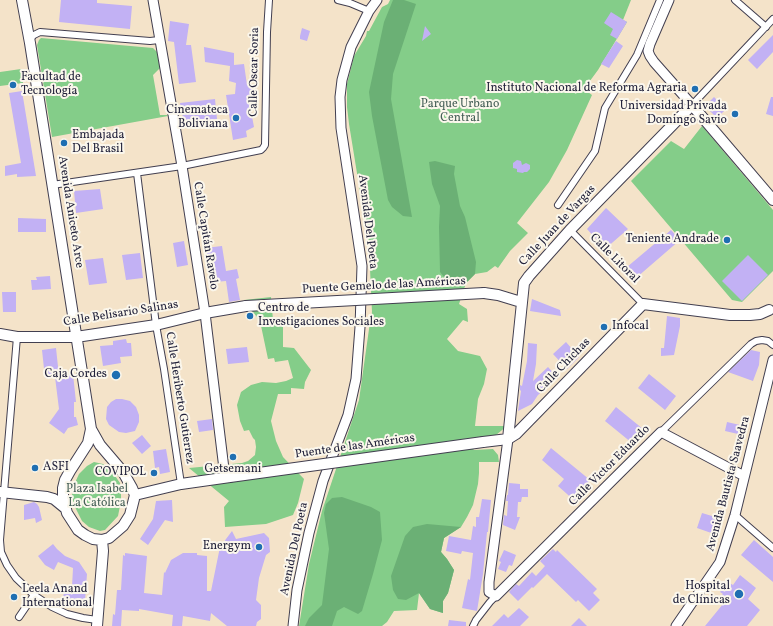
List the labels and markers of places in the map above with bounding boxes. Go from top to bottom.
place label: Facultad de Tecnología [21,71,81,99]
marker: Facultad de Tecnología [8,80,18,90]
place label: Instituto Nacional de Reforma Agraria [486,82,687,96]
marker: Instituto Nacional de Reforma Agraria [690,84,700,94]
place label: Universidad Privada Domingo Savio [620,100,727,128]
place label: Cinemateca Boliviana [166,104,228,132]
marker: Universidad Privada Domingo Savio [730,109,740,119]
marker: Cinemateca Boliviana [231,113,241,123]
place label: Embajada Del Brasil [72,129,124,157]
marker: Embajada Del Brasil [59,138,69,148]
place label: Teniente Andrade [625,233,719,247]
marker: Teniente Andrade [722,235,732,245]
place label: Centro de Investigaciones Sociales [258,302,384,330]
marker: Centro de Investigaciones Sociales [245,311,255,321]
place label: Infocal [612,320,649,334]
marker: Infocal [599,322,609,332]
place label: Caja Cordes [45,368,107,382]
marker: Caja Cordes [110,369,122,381]
marker: Getsemani [228,452,238,462]
place label: ASFI [43,461,69,475]
marker: ASFI [30,463,40,473]
place label: Getsemani [205,463,261,477]
place label: COVIPOL [95,466,146,480]
marker: COVIPOL [149,468,159,478]
place label: Energym [203,540,251,554]
marker: Energym [254,542,264,552]
place label: Hospital de Clínicas [673,580,730,608]
place label: Leela Anand International [22,583,92,611]
marker: Hospital de Clínicas [733,588,745,600]
marker: Leela Anand International [9,592,19,602]

